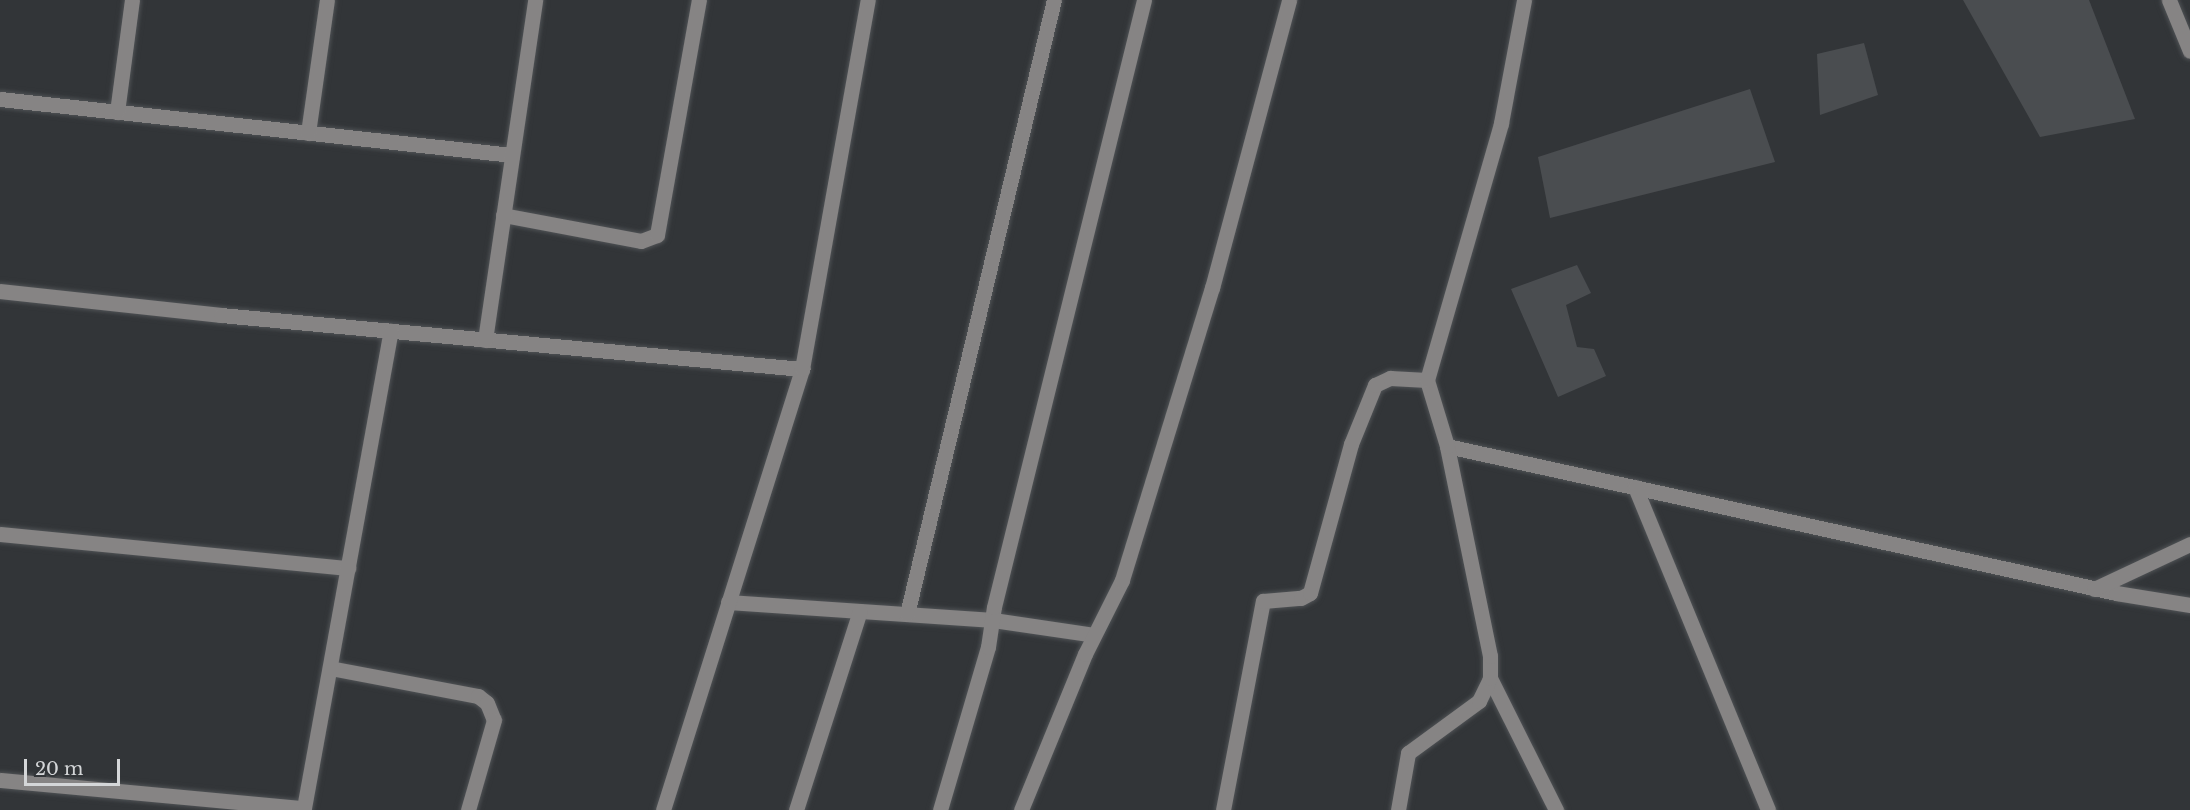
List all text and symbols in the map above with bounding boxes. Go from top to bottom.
scale bar [27,747,123,785]
text: 20 m [35,758,83,780]

